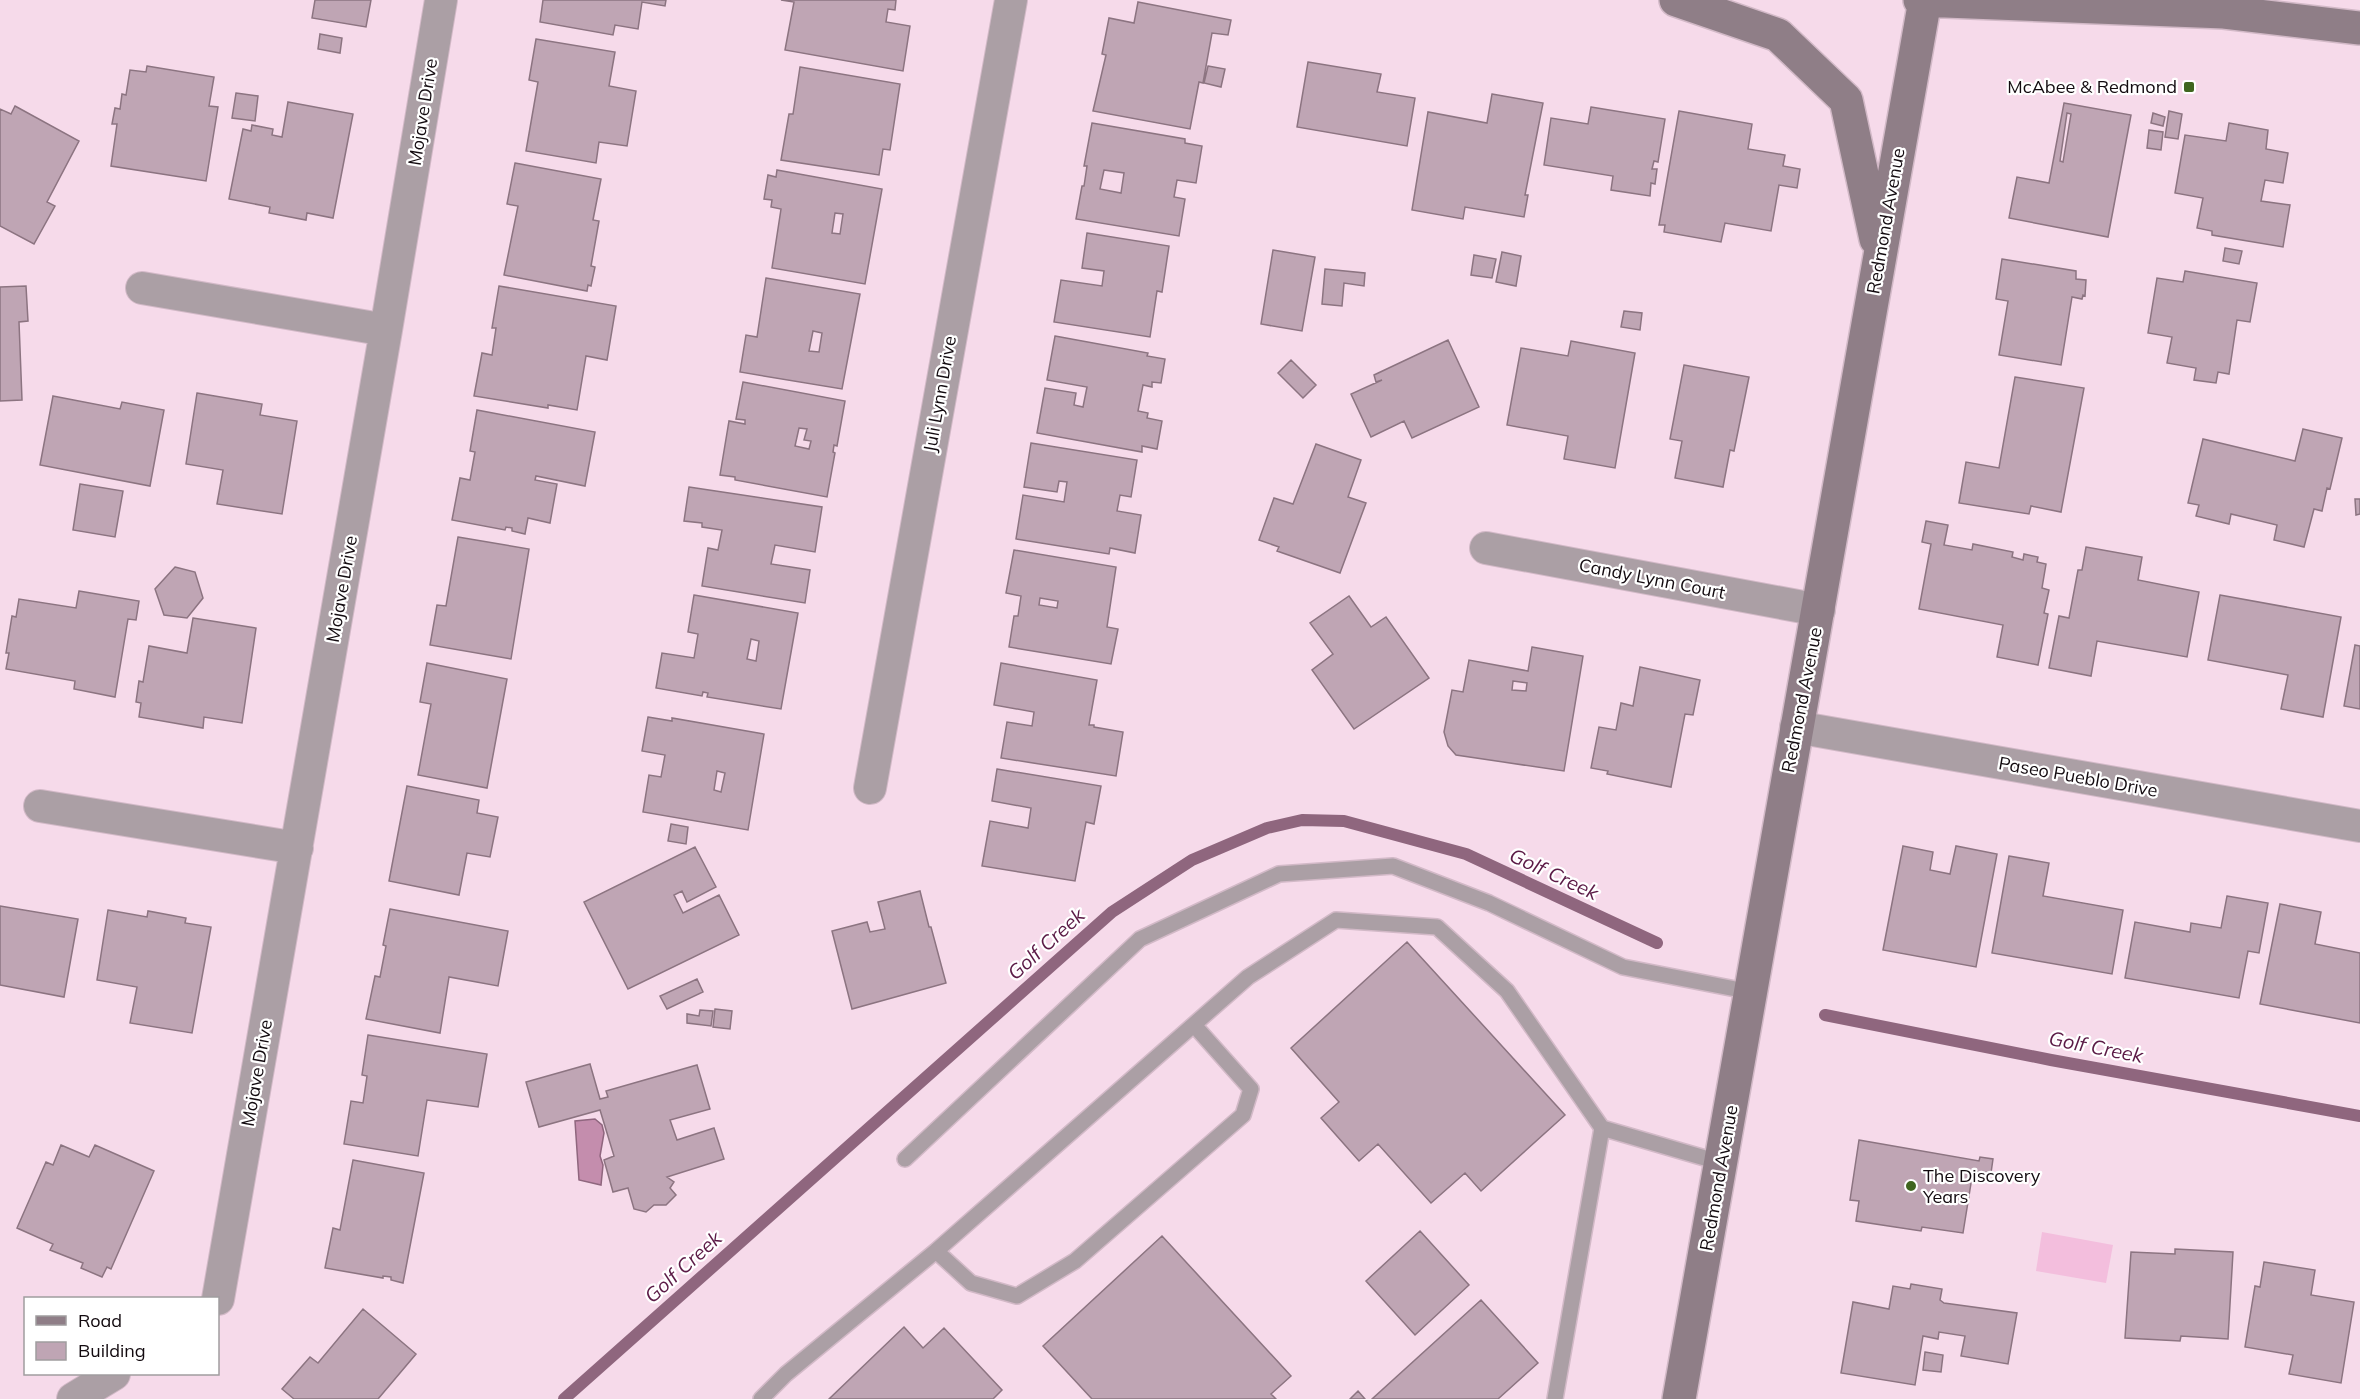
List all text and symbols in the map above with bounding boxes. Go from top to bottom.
street label: Mojave Drive [403,57,442,167]
place label: McAbee & Redmond [2007,75,2177,98]
marker: McAbee & Redmond [2182,80,2196,94]
street label: Redmond Avenue [1861,146,1910,296]
street label: Juli Lynn Drive [918,334,961,454]
street label: Mojave Drive [321,534,362,644]
street label: Candy Lynn Court [1577,553,1727,604]
street label: Redmond Avenue [1776,625,1827,775]
street label: Paseo Pueblo Drive [1997,751,2159,802]
water label: Golf Creek [1506,842,1603,905]
water label: Golf Creek [1002,902,1090,985]
street label: Mojave Drive [236,1018,277,1128]
water label: Golf Creek [2047,1025,2146,1068]
street label: Redmond Avenue [1694,1103,1743,1253]
place label: The Discovery Years [1922,1164,2041,1208]
marker: The Discovery Years [1904,1179,1918,1193]
water label: Golf Creek [639,1225,727,1308]
legend [24,1297,219,1375]
text: Road [78,1309,122,1332]
text: Building [78,1339,146,1362]

